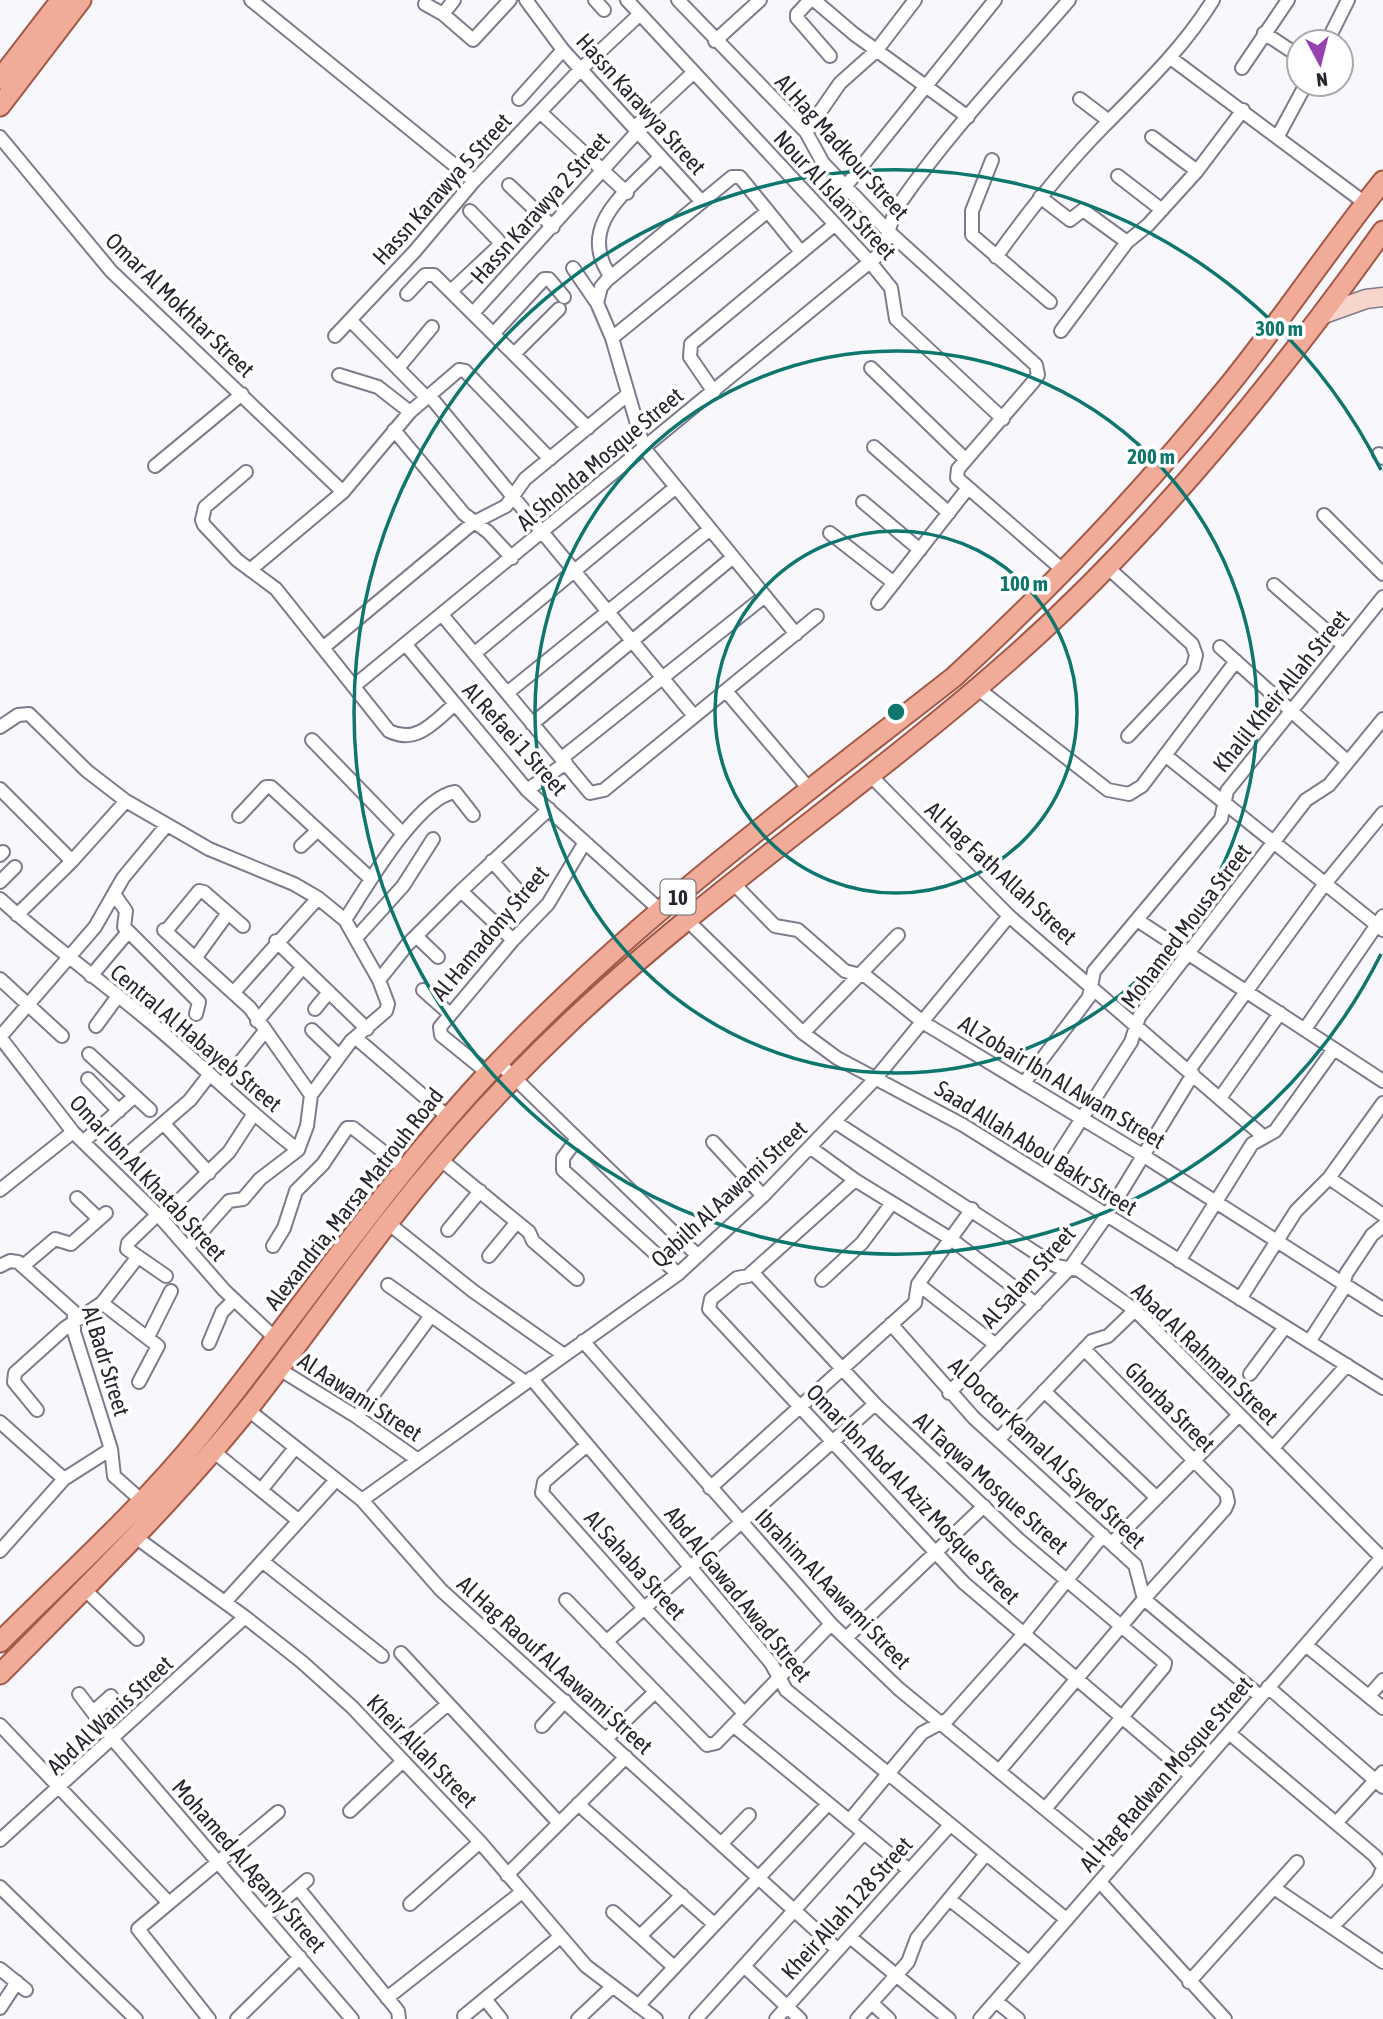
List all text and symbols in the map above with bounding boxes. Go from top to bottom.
street label: Hassn Karawya Street [571,28,711,180]
north arrow [1285,28,1355,98]
text: N [1315,68,1329,91]
street label: Al Hag Madkour Street [770,69,914,225]
street label: Hassn Karawya 5 Street [367,108,517,270]
street label: Nour Al Islam Street [769,125,901,265]
street label: Hassn Karawya 2 Street [465,127,615,289]
street label: Omar Al Mokhtar Street [100,227,260,383]
text: 300 m [1255,316,1303,340]
street label: Al Shohda Mosque Street [512,382,688,536]
text: 200 m [1127,444,1175,468]
text: 100 m [1000,571,1048,595]
street label: Khalil Kheir Allah Street [1208,605,1354,777]
street label: Al Refaei 1 Street [458,677,572,801]
centre of rings [884,700,908,724]
street label: Al Hag Fath Allah Street [920,796,1082,950]
street label: Mohamed Mousa Street [1116,839,1256,1013]
street label: Al Hamadony Street [426,860,554,1006]
road number: 10 [660,880,696,914]
street label: Central Al Habayeb Street [105,959,287,1117]
street label: Al Zobair Ibn Al Awam Street [954,1010,1170,1154]
street label: Saad Allah Abou Bakr Street [930,1075,1142,1221]
street label: Alexandria, Marsa Matrouh Road [259,1083,449,1315]
street label: Omar Ibn Al Khatab Street [64,1090,232,1266]
street label: Qabilh Al Aawami Street [646,1115,812,1273]
street label: Al Salam Street [976,1221,1080,1333]
street label: Abad Al Rahman Street [1127,1278,1283,1430]
street label: Al Badr Street [77,1303,135,1419]
street label: Al Aawami Street [293,1347,427,1447]
street label: Al Doctor Kamal Al Sayed Street [943,1352,1151,1554]
street label: Ghorba Street [1120,1357,1220,1457]
street label: Omar Ibn Abd Al Aziz Mosque Street [801,1379,1025,1609]
street label: Al Taqwa Mosque Street [909,1407,1073,1559]
street label: Abd Al Gawad Awad Street [659,1501,817,1687]
street label: Ibrahim Al Aawami Street [750,1504,916,1674]
street label: Al Sahaba Street [579,1505,691,1625]
street label: Al Hag Raouf Al Aawami Street [452,1571,658,1759]
street label: Abd Al Wanis Street [42,1650,178,1780]
street label: Al Hag Radwan Mosque Street [1074,1671,1258,1877]
street label: Kheir Allah Street [362,1689,482,1813]
street label: Mohamed Al Agamy Street [167,1774,331,1958]
street label: Kheir Allah 128 Street [776,1831,918,1985]

